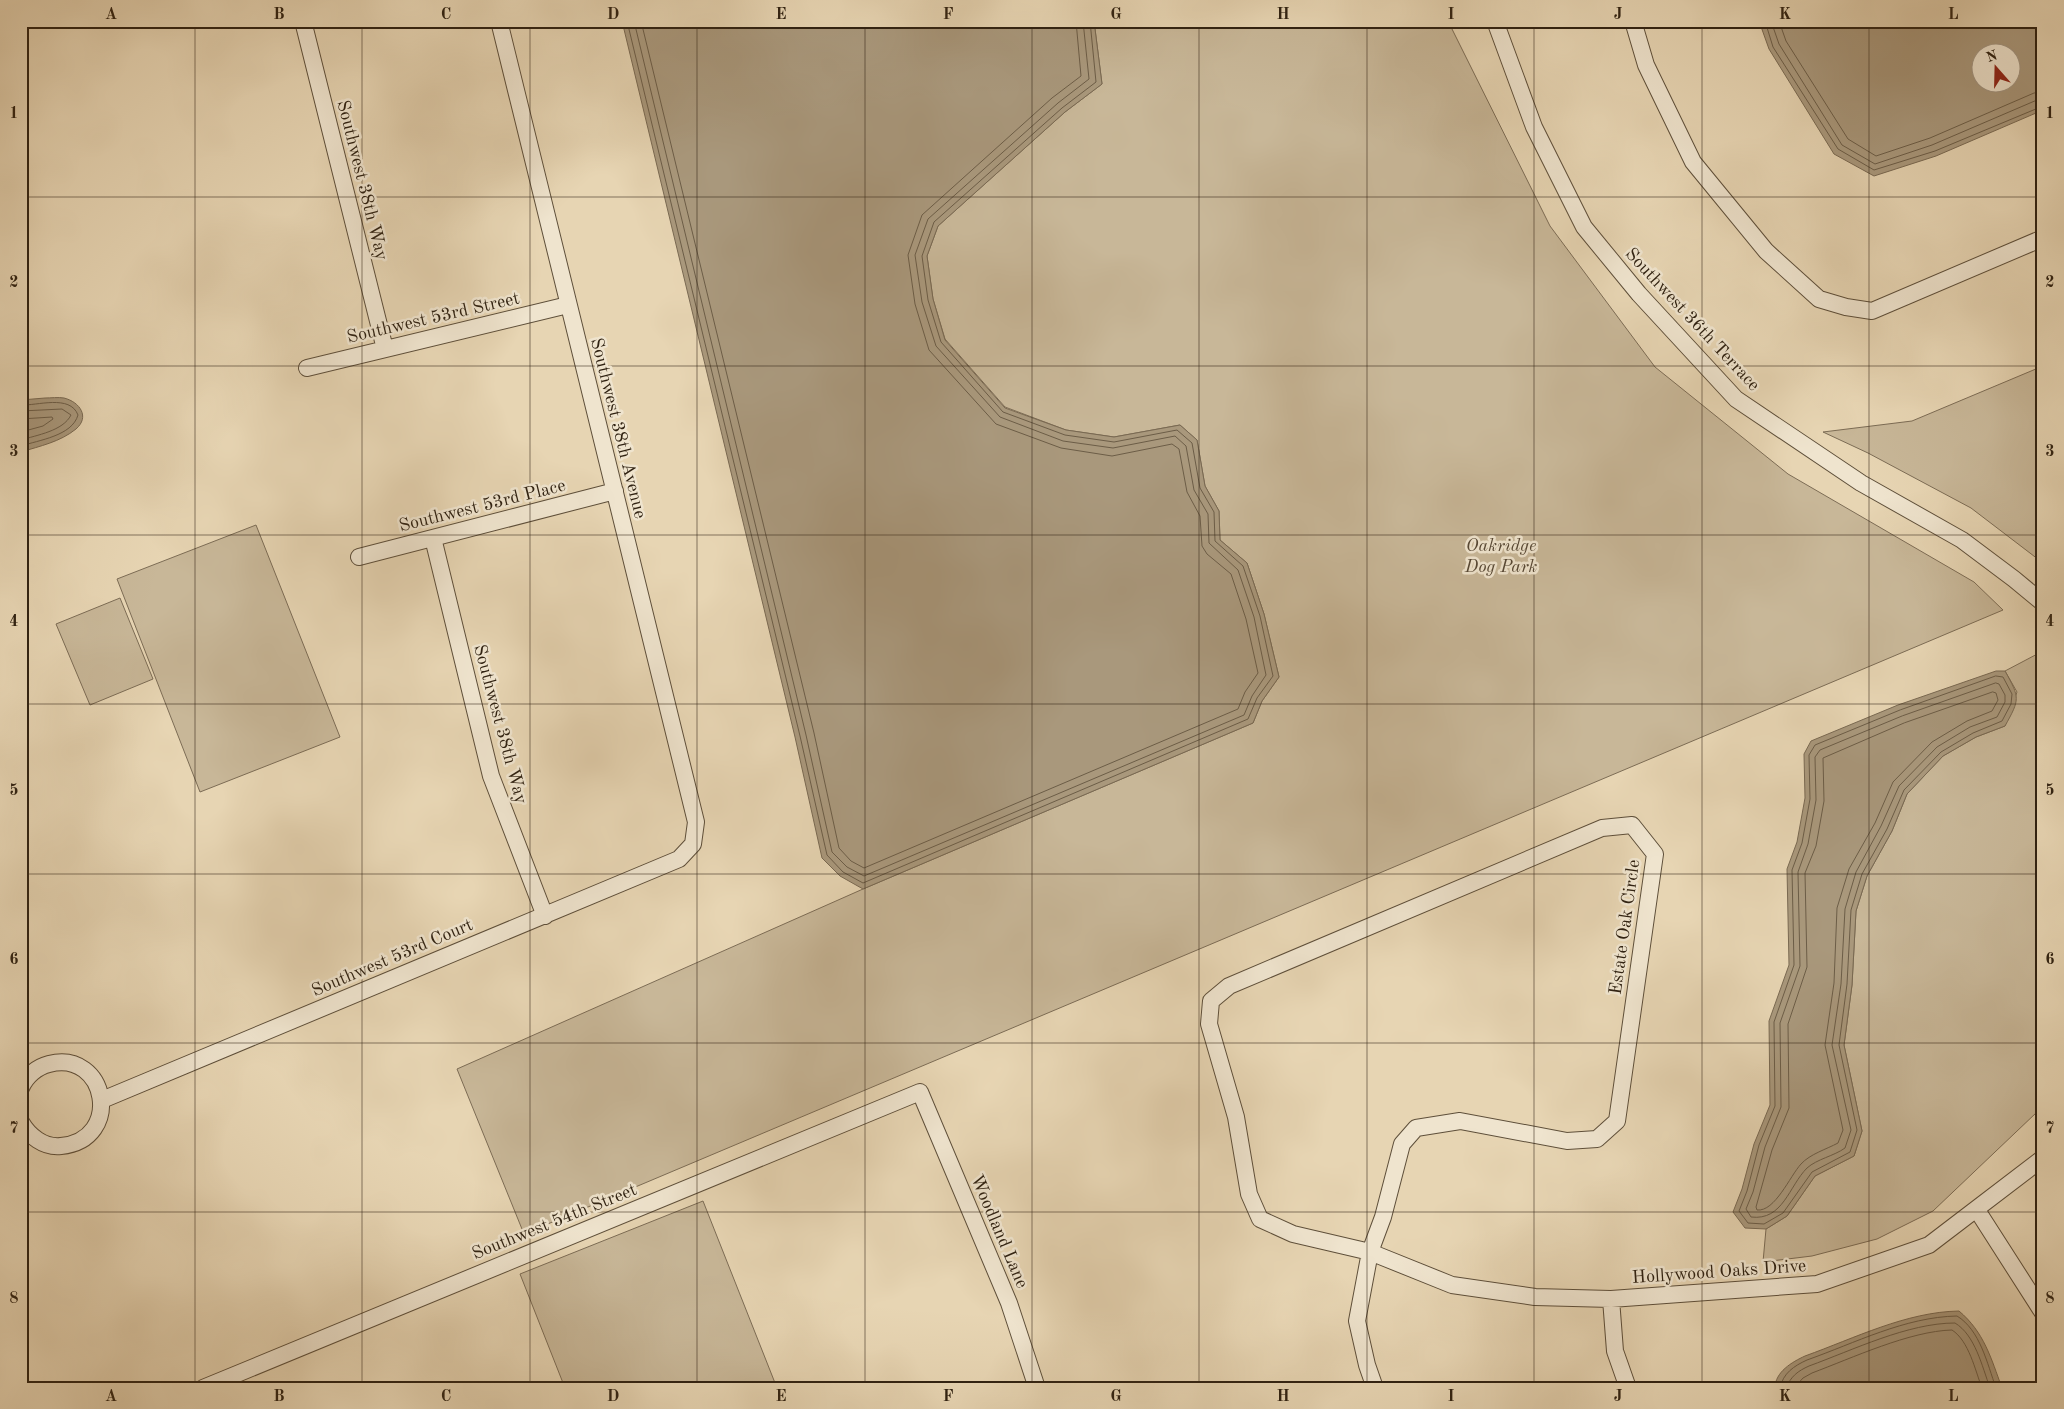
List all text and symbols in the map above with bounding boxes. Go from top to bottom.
text: A [105,7,117,23]
text: B [273,7,285,23]
text: C [441,7,451,23]
text: D [607,7,619,23]
text: E [775,7,787,23]
text: F [943,7,954,23]
text: G [1110,7,1122,23]
text: H [1276,7,1290,23]
text: I [1447,7,1455,23]
text: J [1614,7,1623,23]
text: K [1779,7,1791,23]
text: L [1948,7,1959,23]
north arrow [1972,42,2022,92]
text: N [1984,48,2000,65]
street label: Southwest 38th Way [333,98,391,263]
text: 1 [9,106,19,122]
text: 1 [2045,106,2055,122]
street label: Southwest 36th Terrace [1622,245,1763,395]
text: 2 [9,275,19,291]
text: 2 [2045,275,2055,291]
street label: Southwest 53rd Street [345,289,521,347]
street label: Southwest 38th Avenue [587,336,649,520]
text: 3 [9,444,19,460]
text: 3 [2045,444,2055,460]
street label: Southwest 53rd Place [397,477,567,535]
park label: Oakridge Dog Park [1464,537,1538,576]
text: 4 [9,614,19,630]
text: 4 [2045,614,2055,630]
street label: Southwest 38th Way [470,643,530,806]
text: 5 [9,783,19,799]
text: 5 [2045,783,2055,799]
street label: Estate Oak Circle [1607,858,1643,996]
street label: Southwest 53rd Court [309,916,476,1000]
text: 6 [9,952,19,968]
text: 6 [2045,952,2055,968]
text: 7 [9,1121,19,1137]
text: 7 [2045,1121,2055,1137]
street label: Woodland Lane [967,1172,1031,1291]
street label: Southwest 54th Street [469,1181,639,1263]
street label: Hollywood Oaks Drive [1631,1257,1807,1287]
text: 8 [9,1291,19,1307]
text: 8 [2045,1291,2055,1307]
text: A [105,1389,117,1405]
text: B [273,1389,285,1405]
text: C [441,1389,451,1405]
text: D [607,1389,619,1405]
text: E [775,1389,787,1405]
text: F [943,1389,954,1405]
text: G [1110,1389,1122,1405]
text: H [1276,1389,1290,1405]
text: I [1447,1389,1455,1405]
text: J [1614,1389,1623,1405]
text: K [1779,1389,1791,1405]
text: L [1948,1389,1959,1405]

